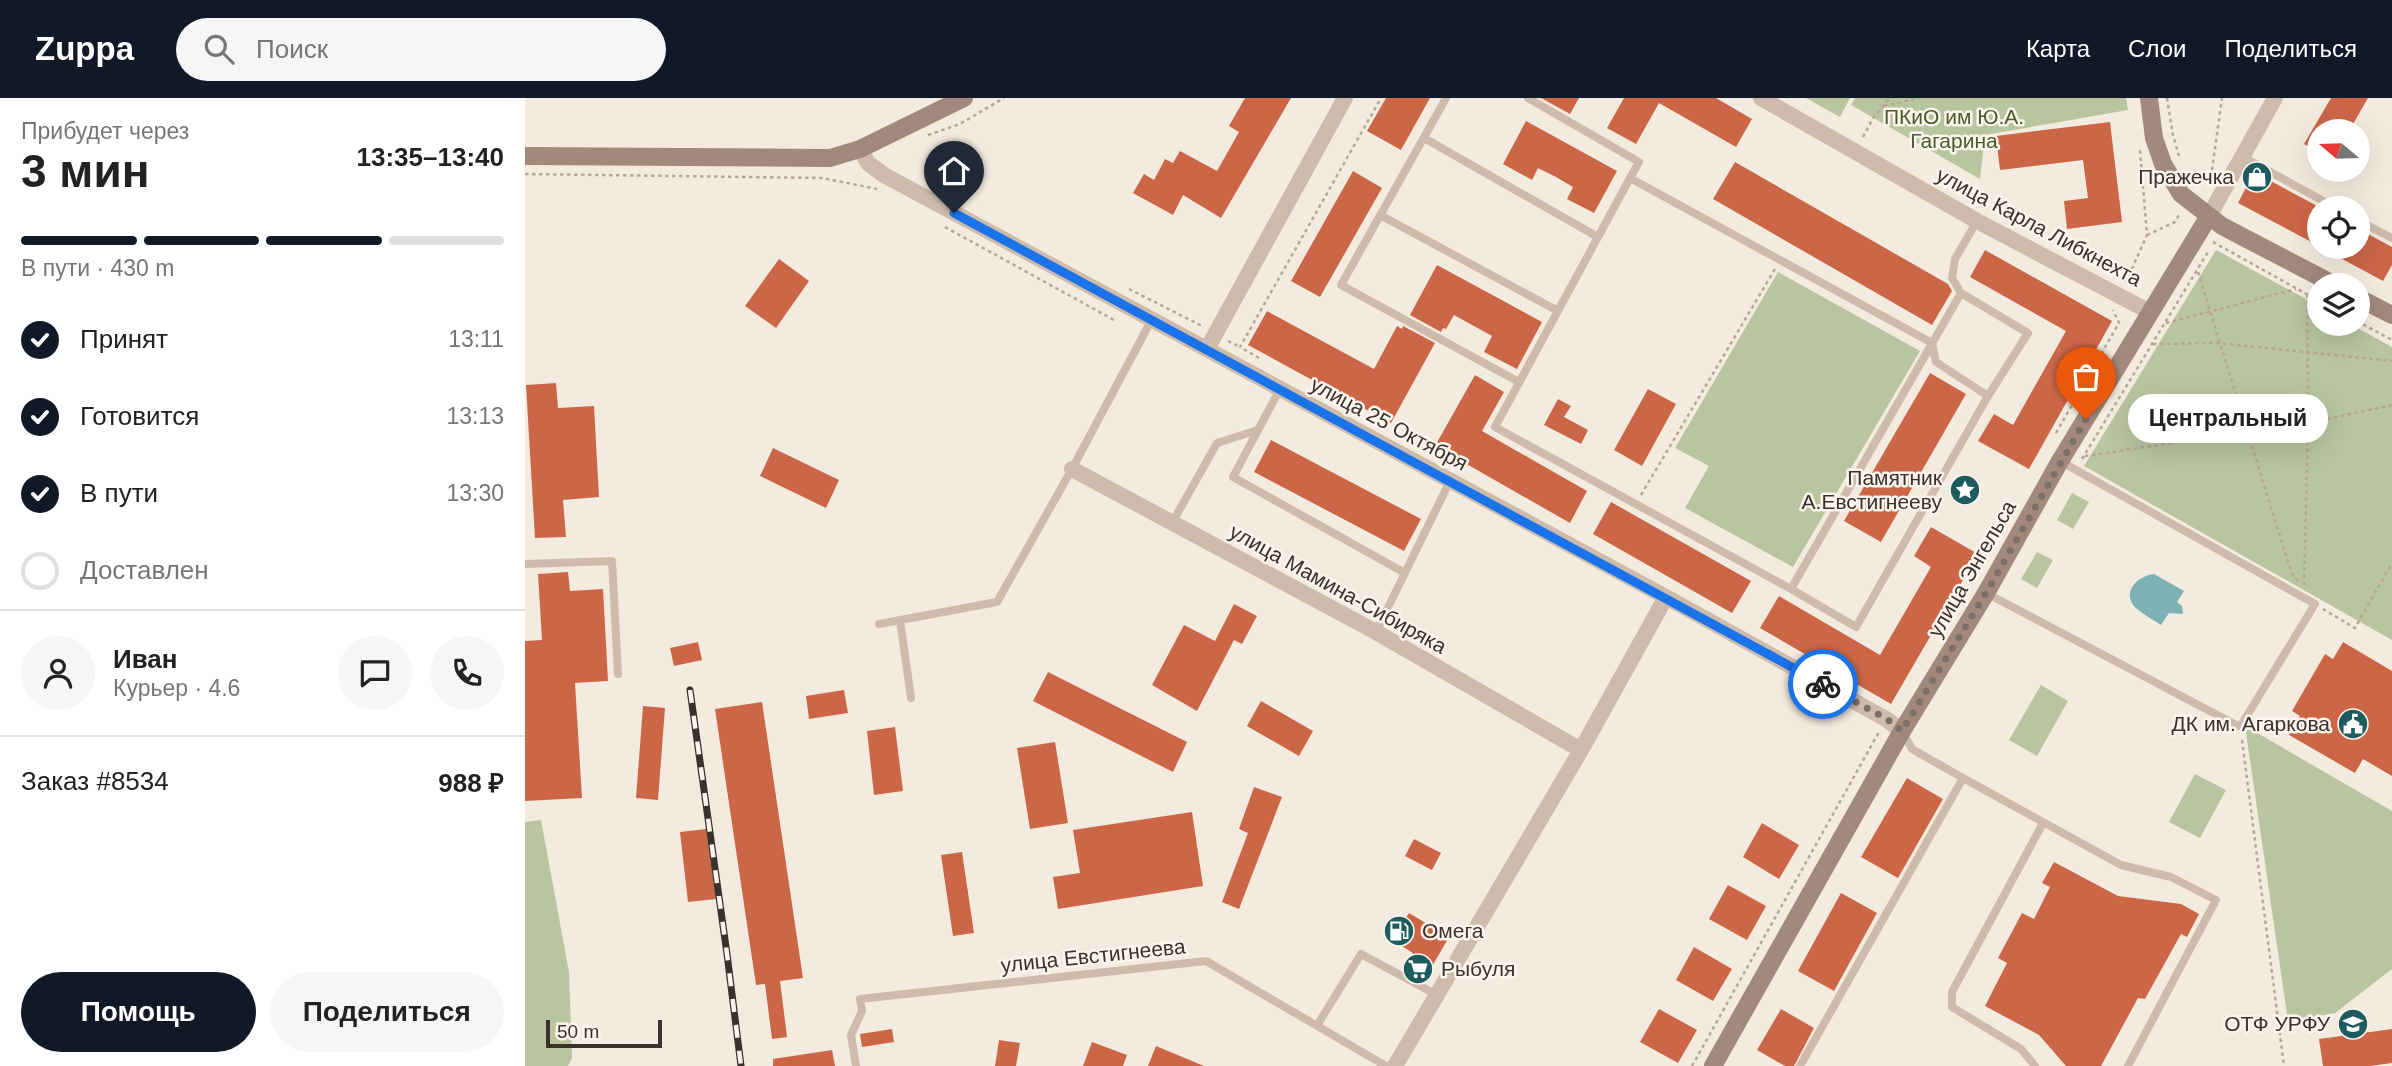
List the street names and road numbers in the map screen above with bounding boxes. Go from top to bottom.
street label: улица Карла Либкнехта [1933,163,2146,291]
street label: улица 25 Октября [1307,372,1472,475]
street label: улица Энгельса [1923,496,2020,641]
street label: улица Мамина-Сибиряка [1226,519,1451,658]
street label: улица Евстигнеева [999,934,1187,977]

